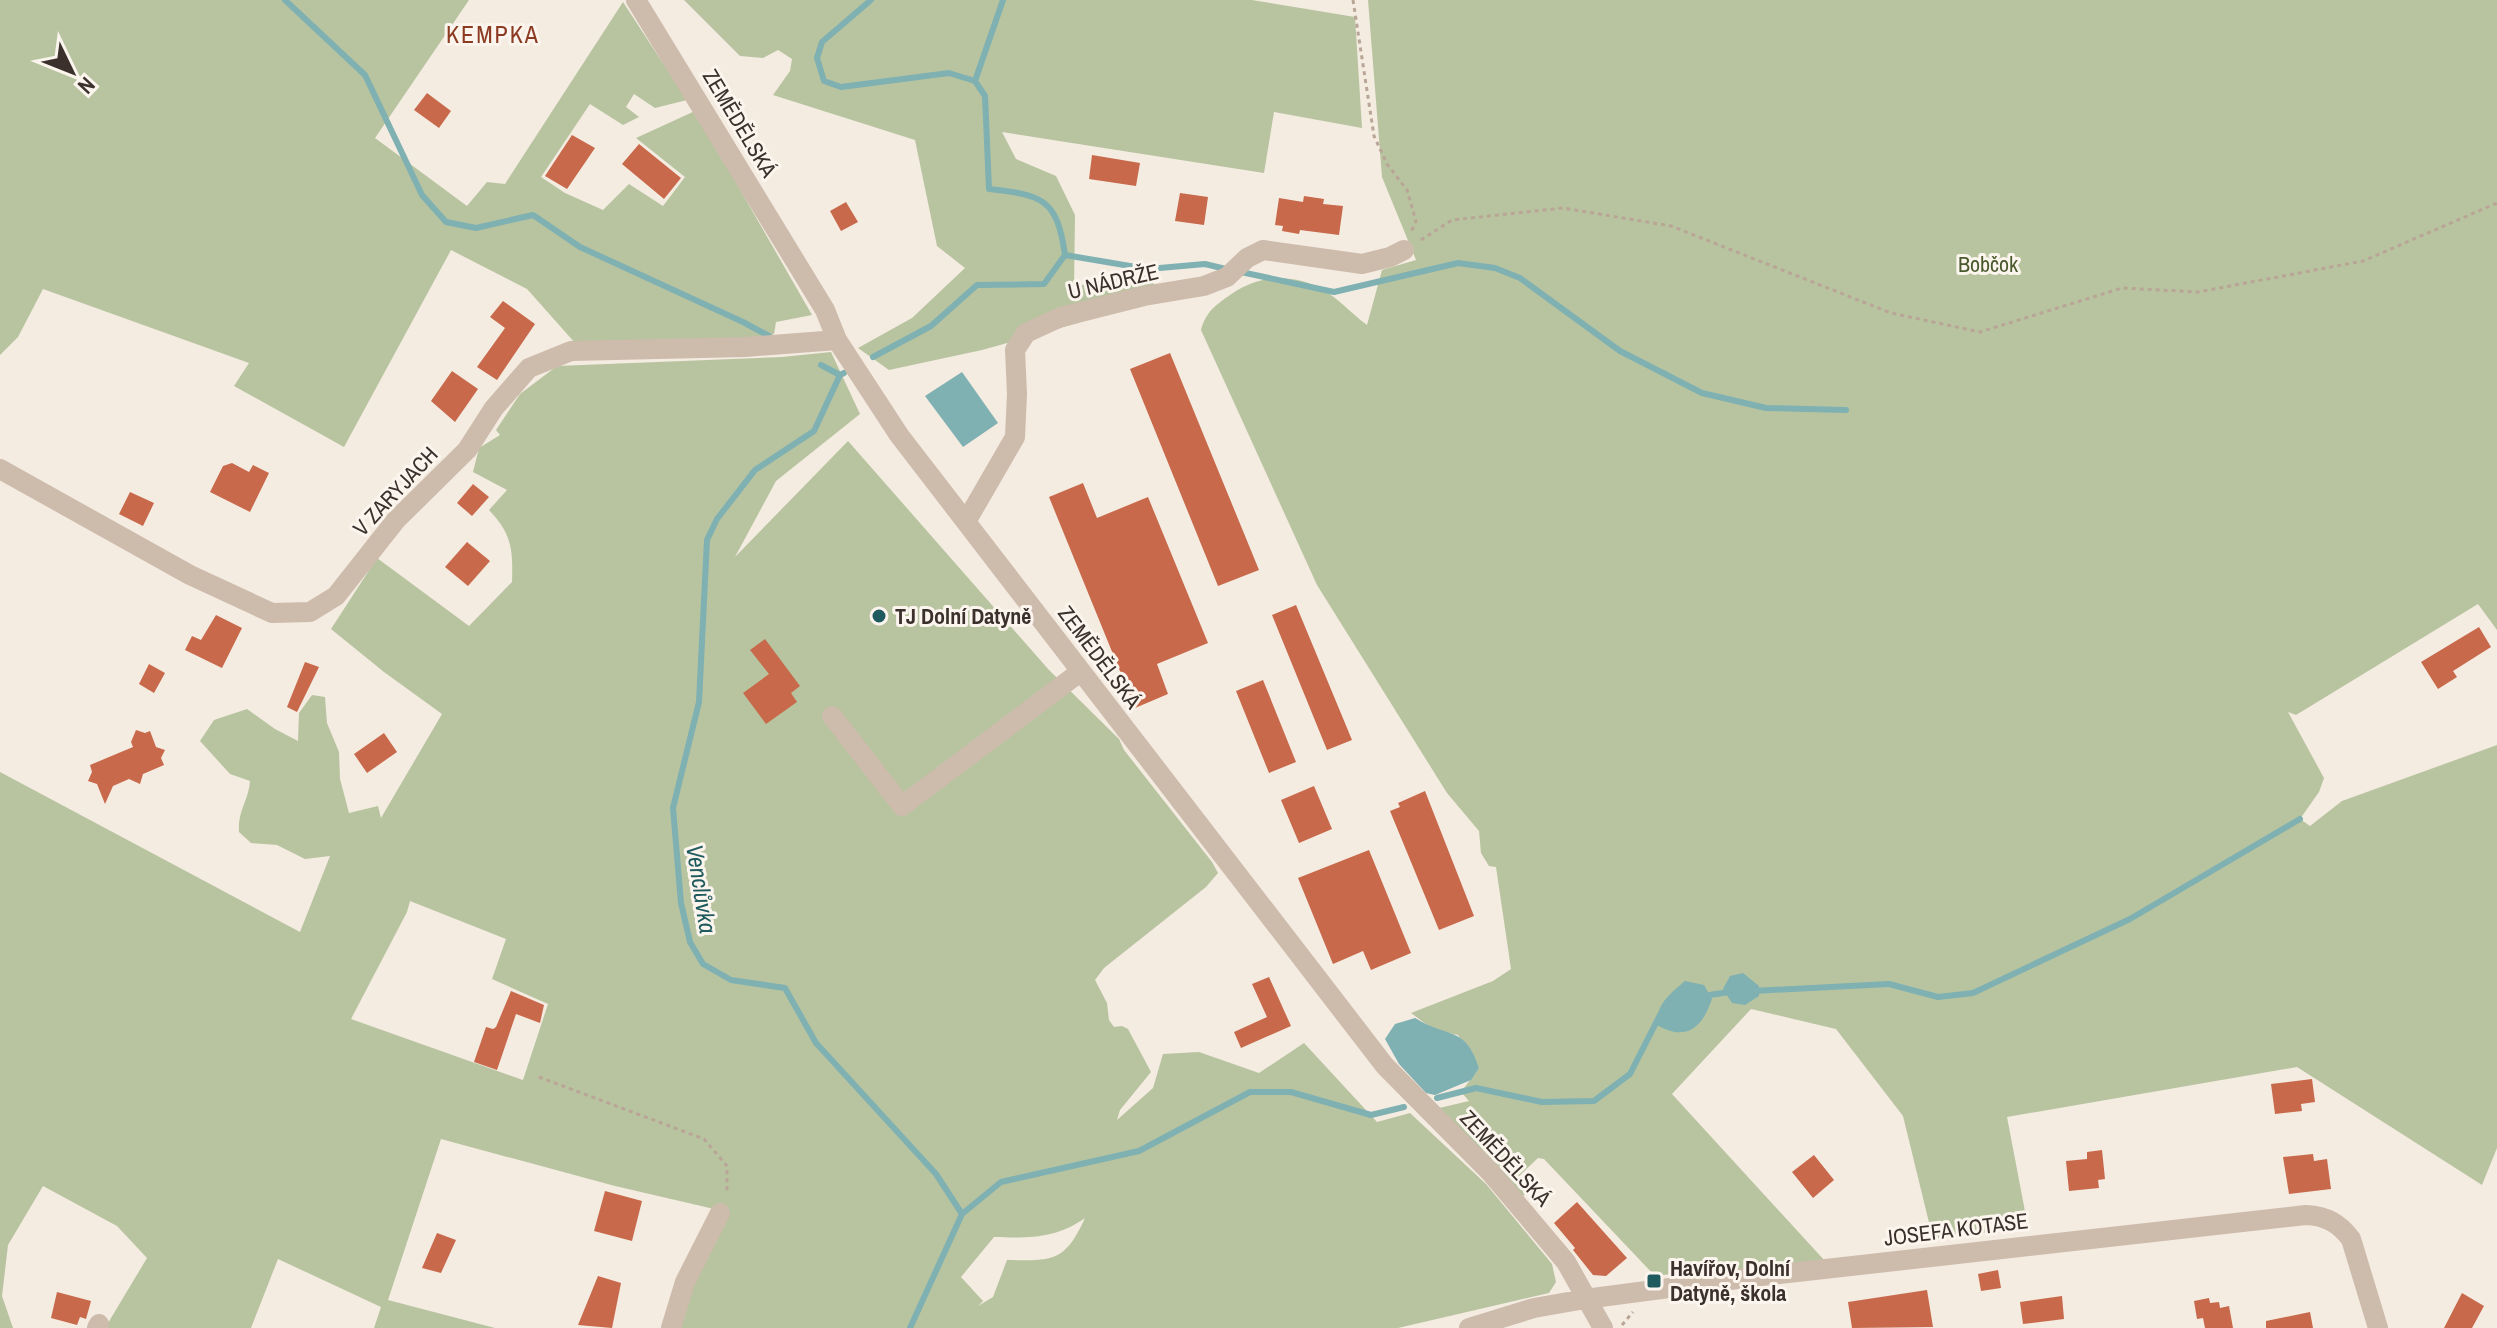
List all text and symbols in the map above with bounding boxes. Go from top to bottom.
district label: KEMPKA [446,18,540,50]
north arrow [32,32,112,112]
street label: ZEMĚDĚLSKÁ [696,63,785,184]
text: N [71,71,102,101]
park label: Bobčok [1958,249,2019,279]
street label: U NÁDRŽE [1065,256,1161,306]
street label: V ZARYJACH [346,440,444,542]
street label: ZEMĚDĚLSKÁ [1052,600,1149,715]
place label: TJ Dolní Datyně [895,601,1031,631]
marker: TJ Dolní Datyně [870,607,888,625]
water label: Venclůvka [679,842,725,936]
street label: ZEMĚDĚLSKÁ [1454,1103,1559,1213]
street label: JOSEFA KOTASE [1882,1205,2030,1253]
place label: Havířov, Dolní Datyně, škola [1670,1253,1791,1308]
marker: Havířov, Dolní Datyně, škola [1645,1272,1663,1290]

